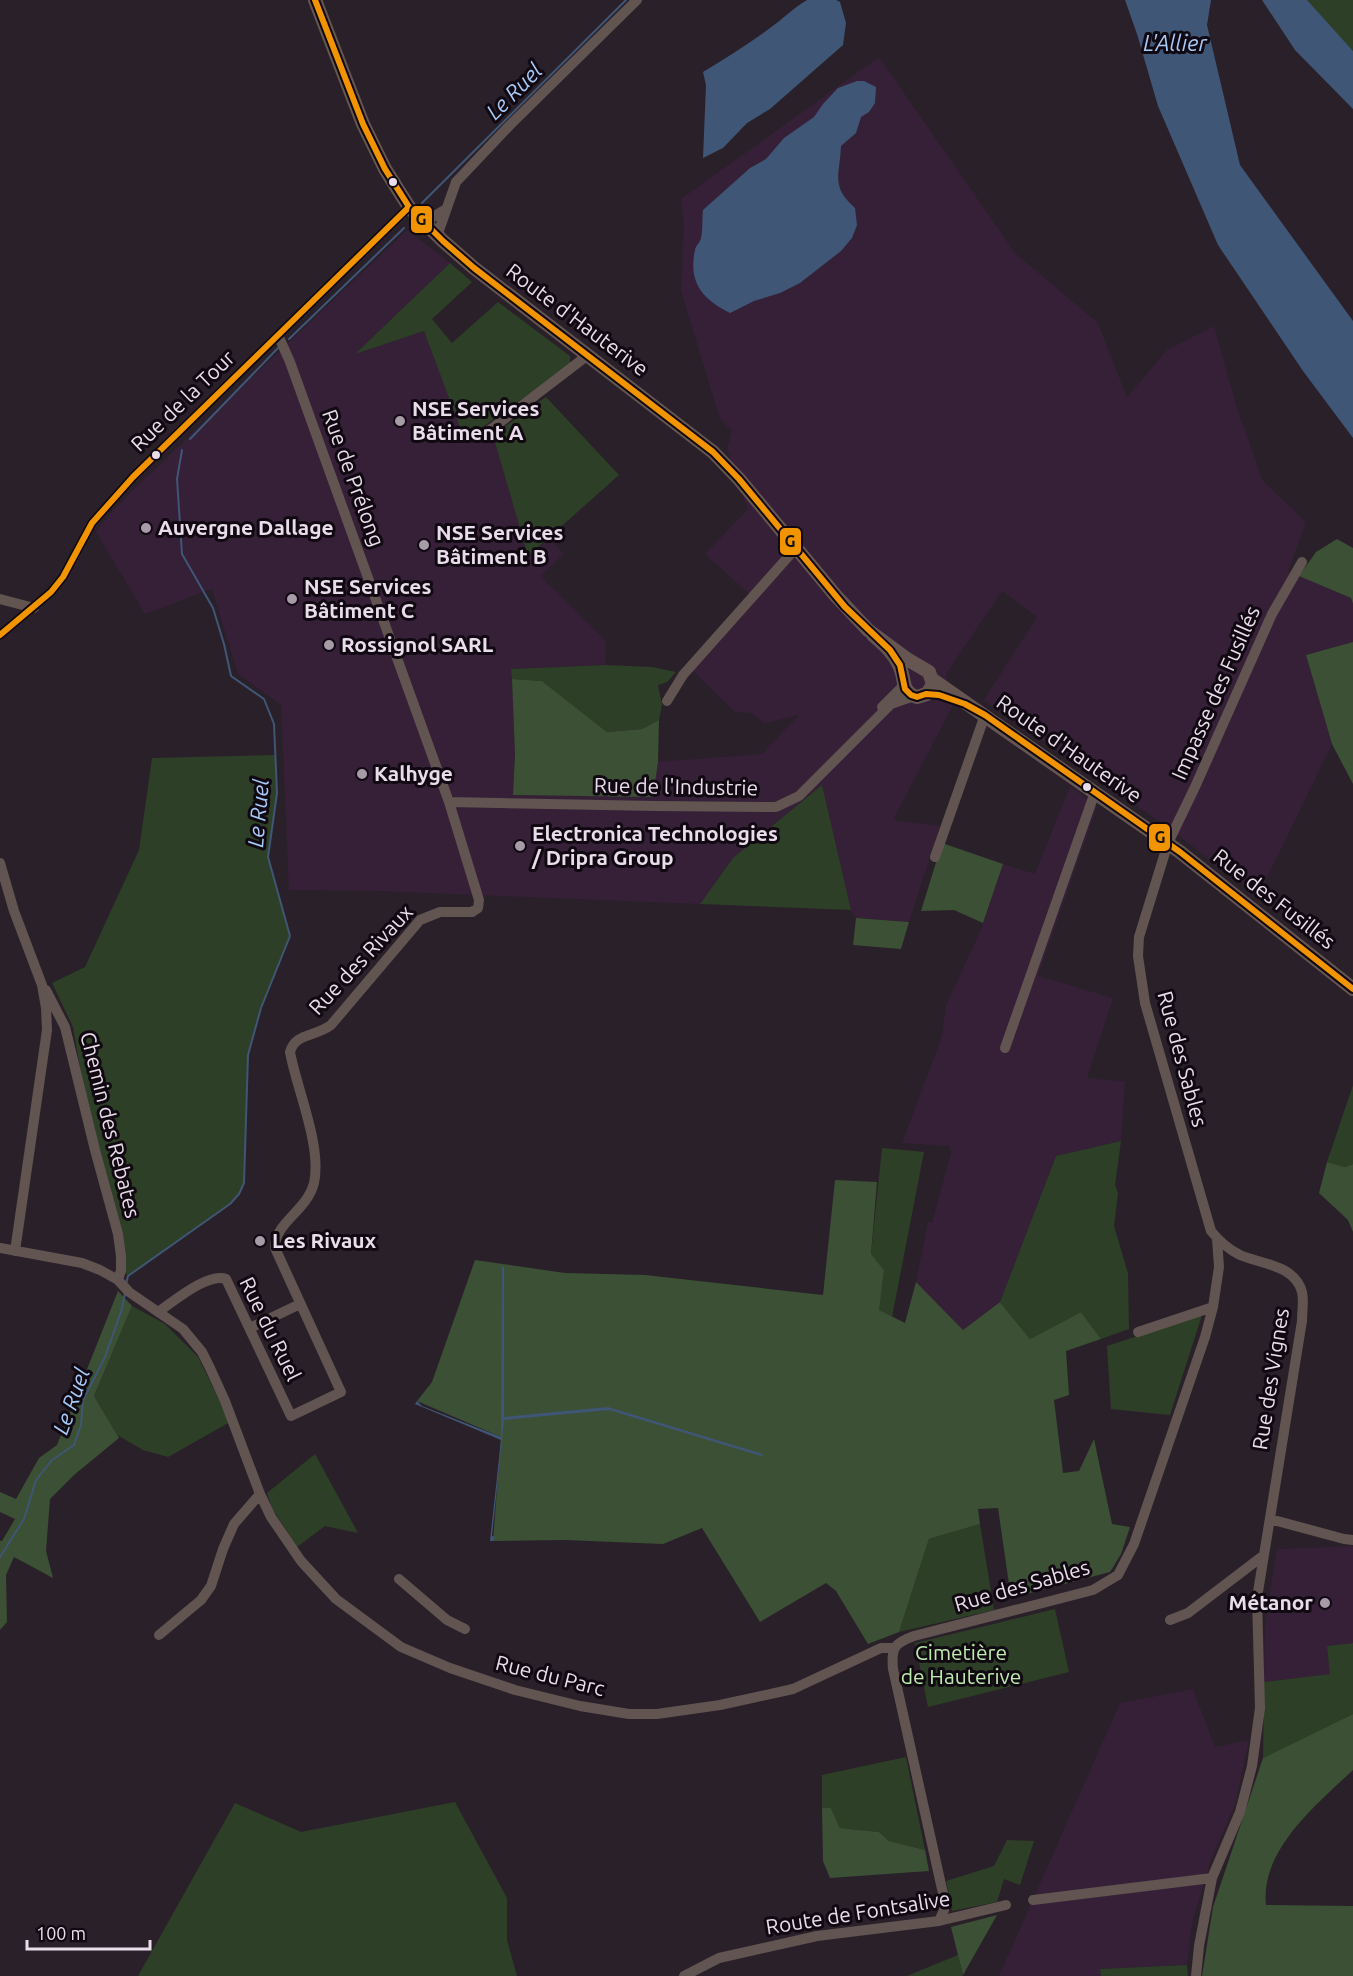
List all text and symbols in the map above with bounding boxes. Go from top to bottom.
water label: L'Allier [1143,30,1207,55]
water label: Le Ruel [481,58,547,124]
unlabelled marker [387,176,399,188]
line badge: G [410,205,433,234]
text: G [415,210,427,228]
street label: Route d'Hauterive [502,258,653,380]
street label: Rue de la Tour [126,345,239,456]
place label: NSE Services Bâtiment A [412,396,539,444]
street label: Rue de Prélong [318,406,390,549]
marker: NSE Services Bâtiment A [393,414,407,428]
unlabelled marker [150,449,162,461]
place label: Auvergne Dallage [158,515,334,539]
place label: NSE Services Bâtiment B [436,520,563,568]
marker: Auvergne Dallage [139,521,153,535]
line badge: G [779,527,802,556]
text: G [784,532,796,550]
marker: NSE Services Bâtiment B [417,538,431,552]
place label: NSE Services Bâtiment C [304,574,431,622]
marker: NSE Services Bâtiment C [285,592,299,606]
street label: Impasse des Fusillés [1166,602,1264,783]
place label: Rossignol SARL [341,632,494,656]
marker: Rossignol SARL [322,638,336,652]
street label: Route d'Hauterive [993,689,1147,807]
place label: Kalhyge [374,761,453,785]
marker: Kalhyge [355,767,369,781]
street label: Rue de l'Industrie [594,773,758,799]
water label: Le Ruel [242,778,273,848]
unlabelled marker [1081,781,1093,793]
place label: Electronica Technologies / Dripra Group [531,821,778,869]
line badge: G [1148,823,1171,852]
text: G [1154,828,1166,846]
marker: Electronica Technologies / Dripra Group [513,839,527,853]
street label: Rue des Fusillés [1209,843,1340,953]
street label: Rue des Rivaux [303,899,417,1019]
street label: Rue des Sables [1153,988,1213,1129]
street label: Chemin des Rebates [76,1029,146,1220]
place label: Les Rivaux [272,1228,377,1252]
marker: Les Rivaux [253,1234,267,1248]
street label: Rue du Ruel [235,1273,306,1384]
street label: Rue des Vignes [1247,1306,1293,1451]
water label: Le Ruel [47,1364,94,1437]
street label: Rue des Sables [951,1554,1092,1616]
place label: Métanor [1229,1590,1313,1614]
marker: Métanor [1318,1596,1332,1610]
park label: Cimetière de Hauterive [901,1640,1021,1688]
street label: Rue du Parc [493,1650,607,1700]
street label: Route de Fontsalive [764,1886,952,1938]
scale bar [27,1913,150,1951]
text: 100 m [36,1923,86,1943]

